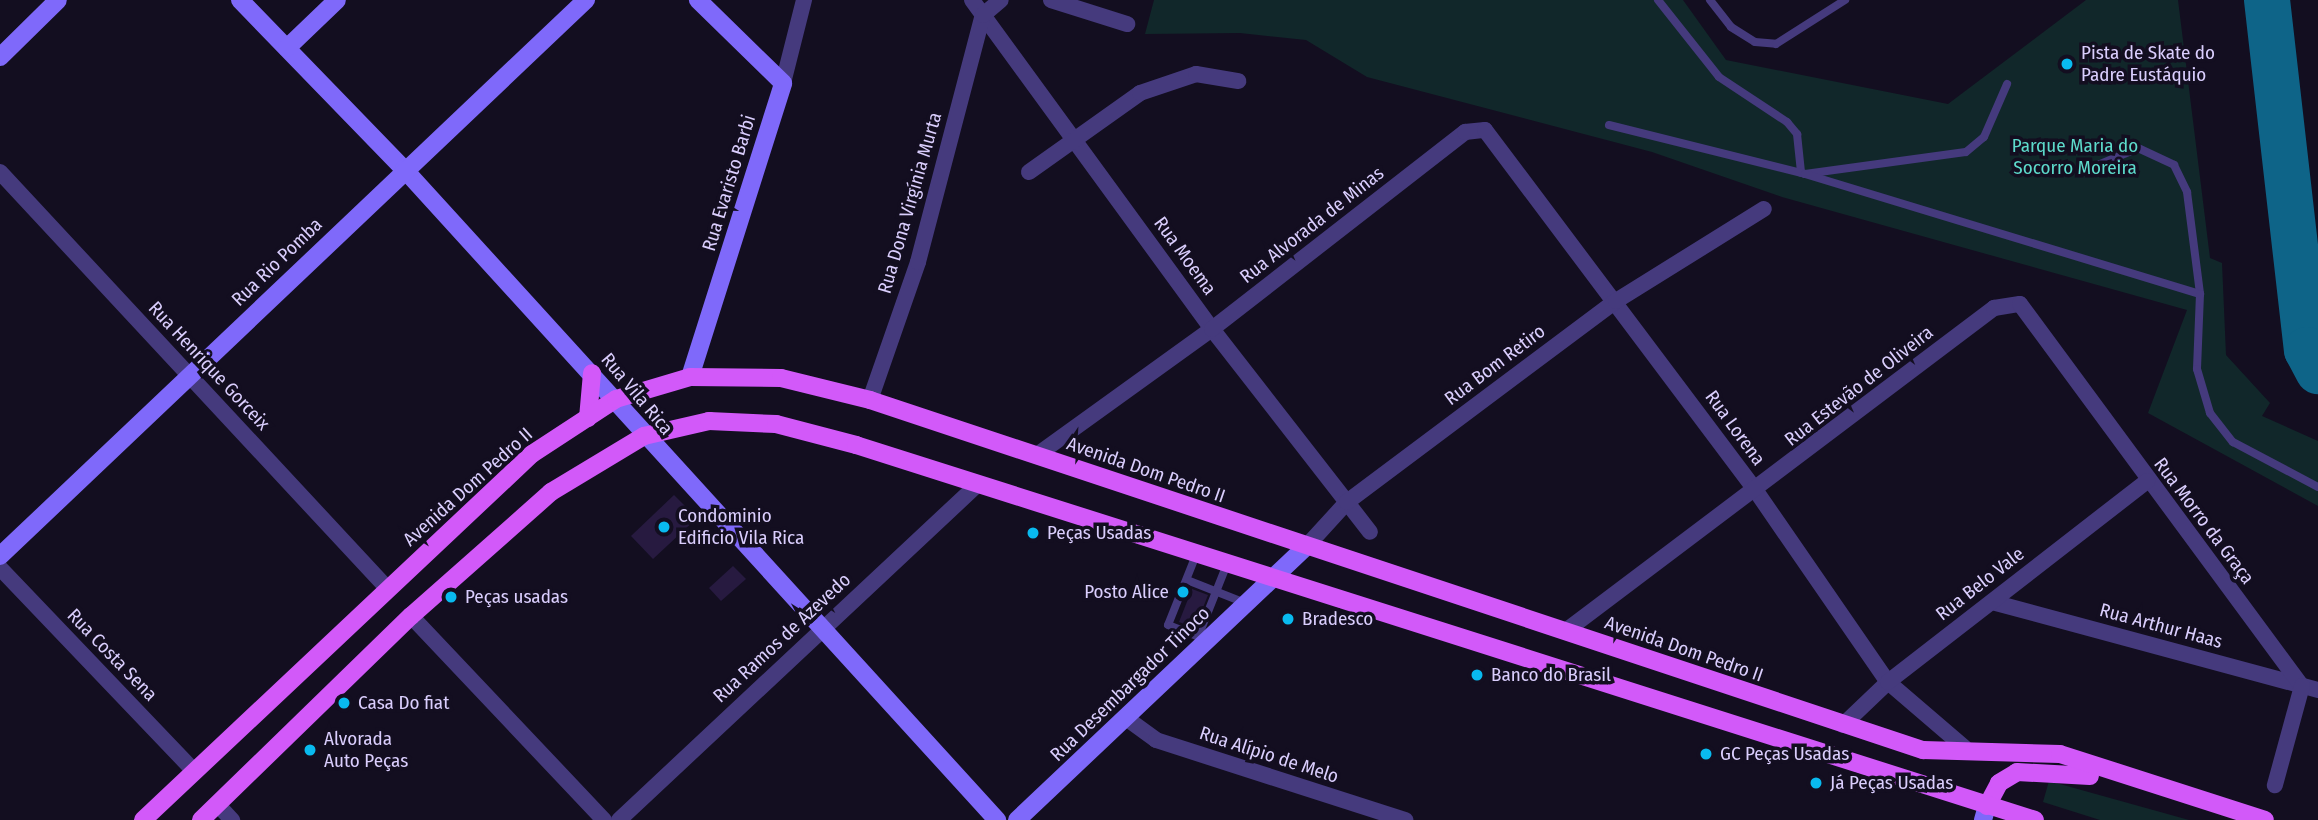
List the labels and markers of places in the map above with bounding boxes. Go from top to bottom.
place label: Pista de Skate do Padre Eustáquio [2081,42,2215,86]
marker: Pista de Skate do Padre Eustáquio [2059,56,2075,72]
place label: Condominio Edificio Vila Rica [678,505,804,549]
marker: Condominio Edificio Vila Rica [656,519,672,535]
place label: Peças Usadas [1047,522,1151,544]
marker: Peças Usadas [1025,525,1041,541]
place label: Posto Alice [1084,581,1169,603]
marker: Posto Alice [1175,584,1191,600]
place label: Peças usadas [465,586,568,608]
marker: Peças usadas [443,589,459,605]
place label: Bradesco [1302,608,1373,630]
marker: Bradesco [1280,611,1296,627]
place label: Banco do Brasil [1491,664,1611,686]
marker: Banco do Brasil [1469,667,1485,683]
place label: Casa Do fiat [358,692,449,714]
marker: Casa Do fiat [336,695,352,711]
place label: Alvorada Auto Peças [324,728,408,772]
marker: Alvorada Auto Peças [302,742,318,758]
place label: GC Peças Usadas [1720,743,1849,765]
marker: GC Peças Usadas [1698,746,1714,762]
place label: Já Peças Usadas [1830,772,1953,794]
marker: Já Peças Usadas [1808,775,1824,791]

